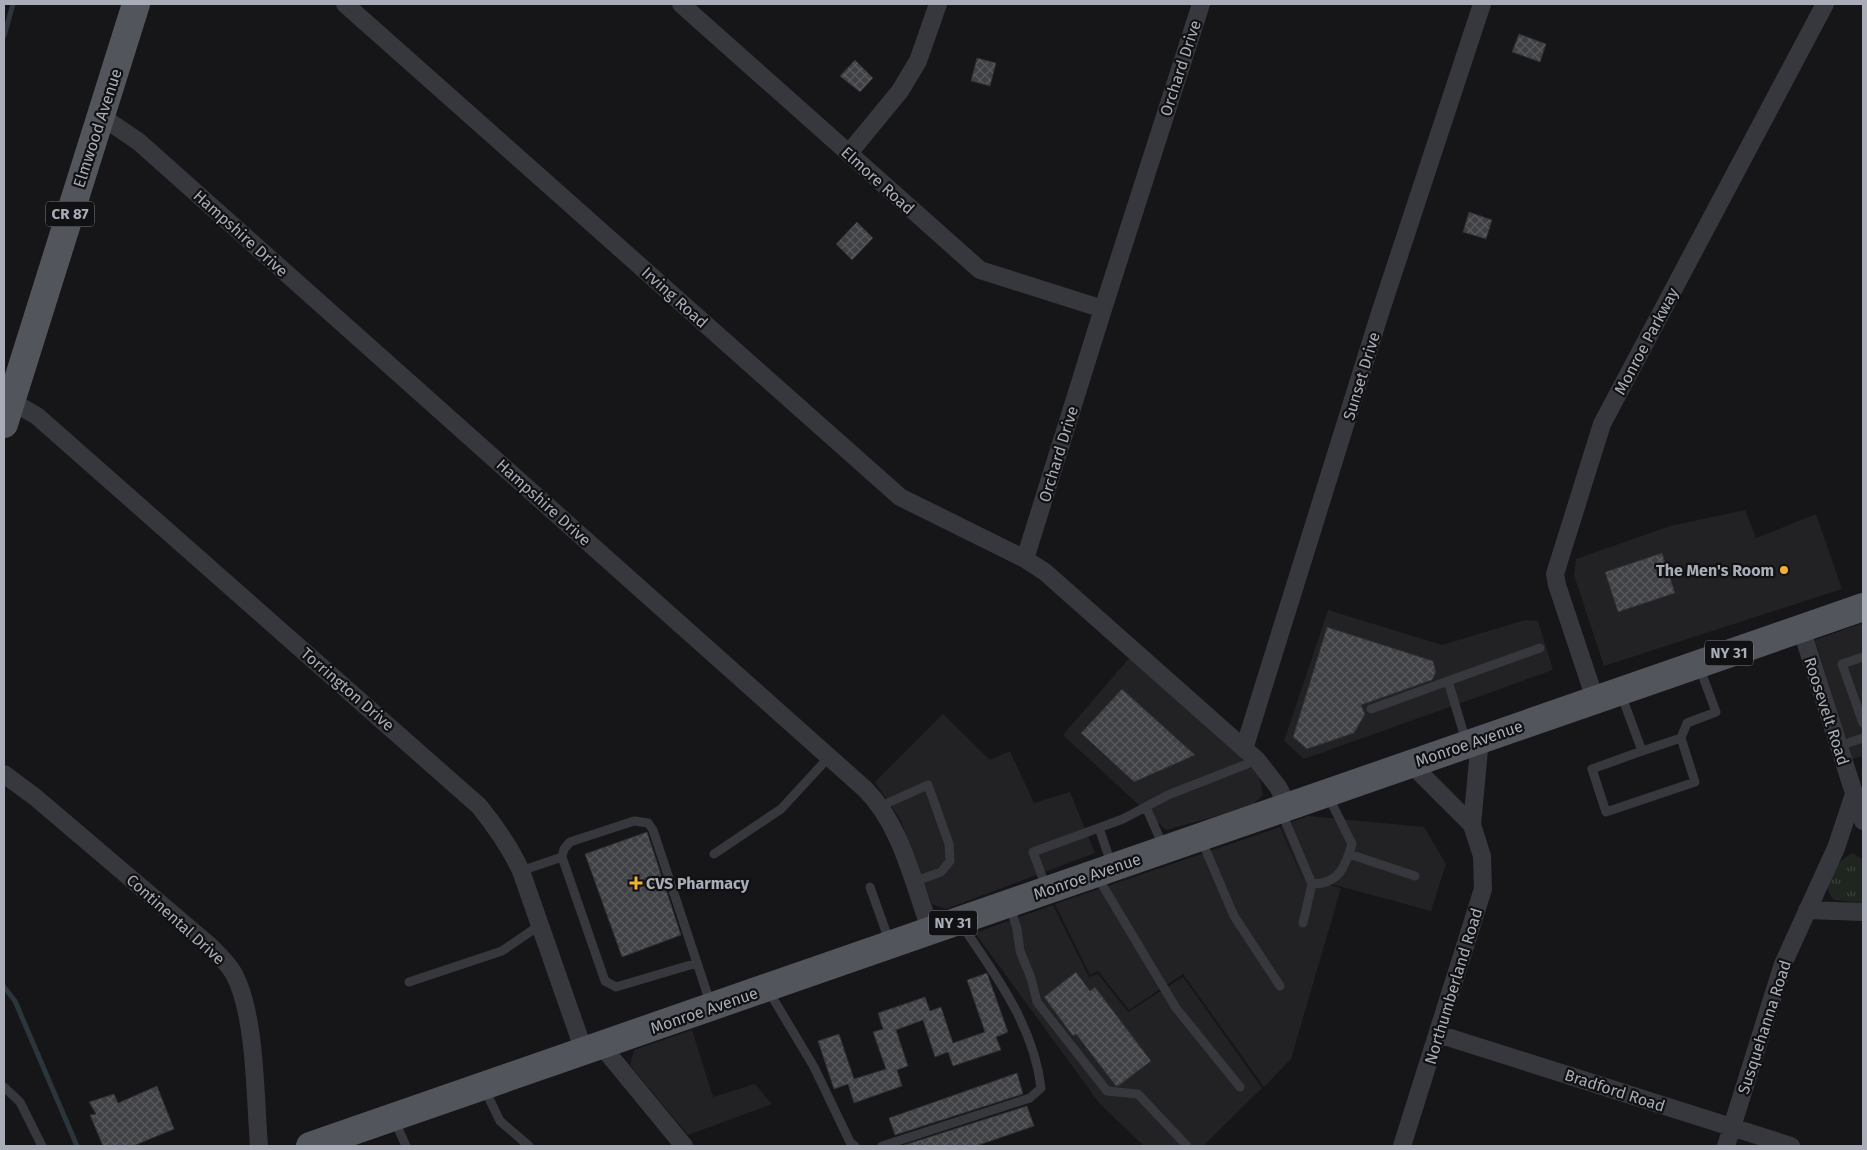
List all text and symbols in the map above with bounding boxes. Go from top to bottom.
street label: Orchard Drive [1156,18,1205,118]
street label: Elmwood Avenue [69,66,126,190]
street label: Elmore Road [837,143,918,218]
street label: Hampshire Drive [190,186,292,281]
road number: CR 87 [46,202,94,226]
street label: Irving Road [638,263,712,332]
street label: Monroe Parkway [1610,284,1683,398]
street label: Sunset Drive [1339,330,1384,423]
street label: Orchard Drive [1035,404,1082,505]
street label: Hampshire Drive [493,455,595,550]
place label: The Men's Room [1656,561,1774,580]
marker: The Men's Room [1778,564,1790,576]
road number: NY 31 [1705,640,1753,666]
street label: Torrington Drive [297,644,398,735]
street label: Roosevelt Road [1800,655,1853,768]
street label: Monroe Avenue [1413,716,1525,771]
street label: Monroe Avenue [1031,849,1143,904]
street label: Continental Drive [123,870,229,969]
place label: CVS Pharmacy [646,874,750,893]
marker: CVS Pharmacy [630,877,642,889]
street label: Northumberland Road [1421,906,1486,1067]
road number: NY 31 [929,910,977,936]
street label: Susquehanna Road [1734,958,1795,1097]
street label: Monroe Avenue [648,983,760,1038]
street label: Bradford Road [1562,1065,1668,1116]

